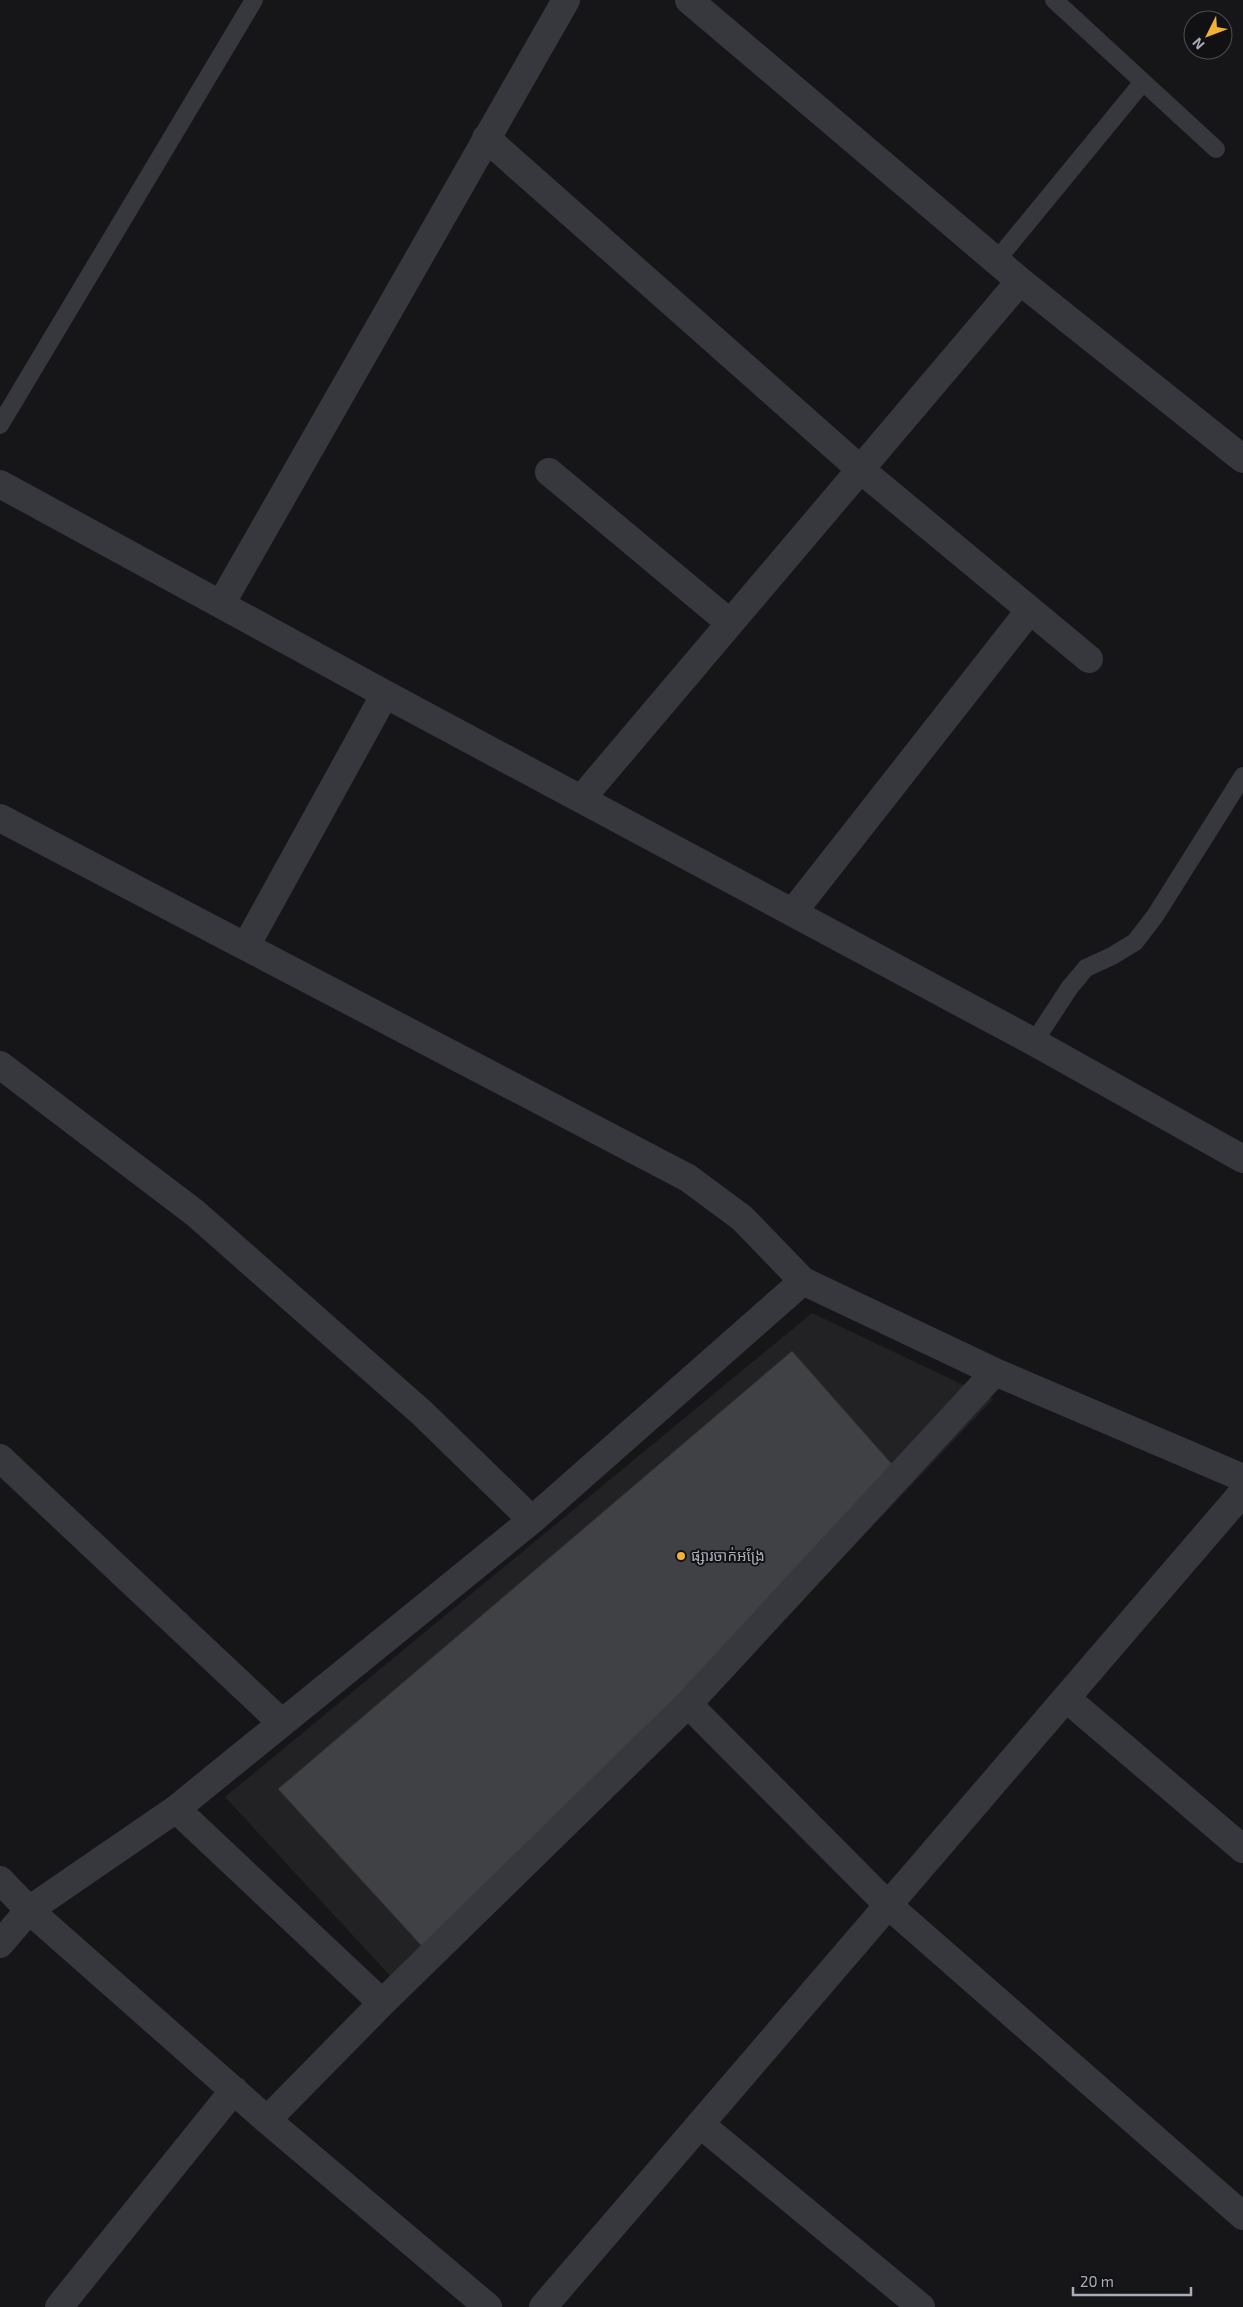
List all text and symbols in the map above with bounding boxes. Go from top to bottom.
north arrow [1183,10,1233,60]
text: N [1188,35,1208,53]
place label: ផ្សារចាក់អង្រែ [691,1546,765,1565]
marker: ផ្សារចាក់អង្រែ [675,1550,687,1562]
scale bar [1073,2264,1190,2296]
text: 20 m [1080,2272,1114,2290]

